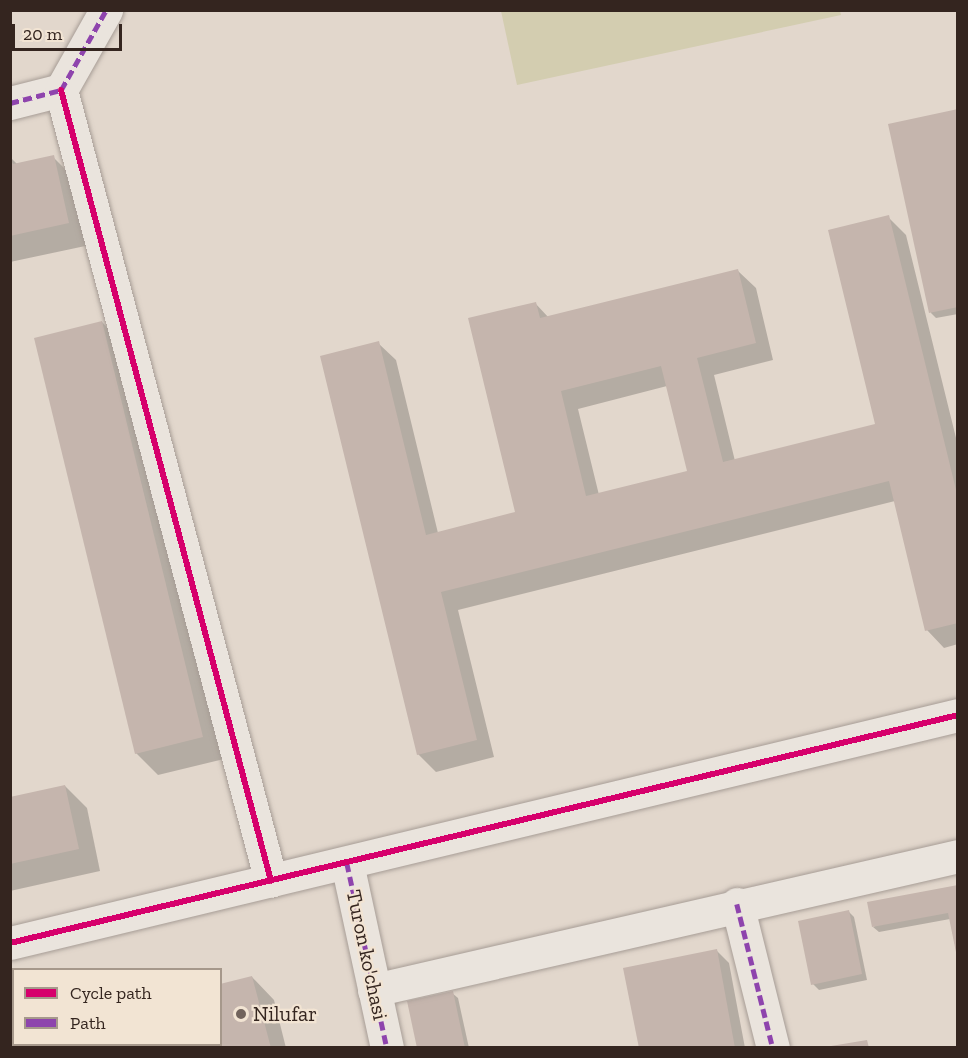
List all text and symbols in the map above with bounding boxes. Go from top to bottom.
scale bar [15,12,124,50]
text: 20 m [23,23,62,45]
street label: Turon ko'chasi [341,887,393,1023]
legend [12,968,222,1046]
text: Cycle path [70,982,152,1004]
place label: Nilufar [253,1001,317,1027]
marker: Nilufar [234,1007,248,1021]
text: Path [70,1012,106,1034]

